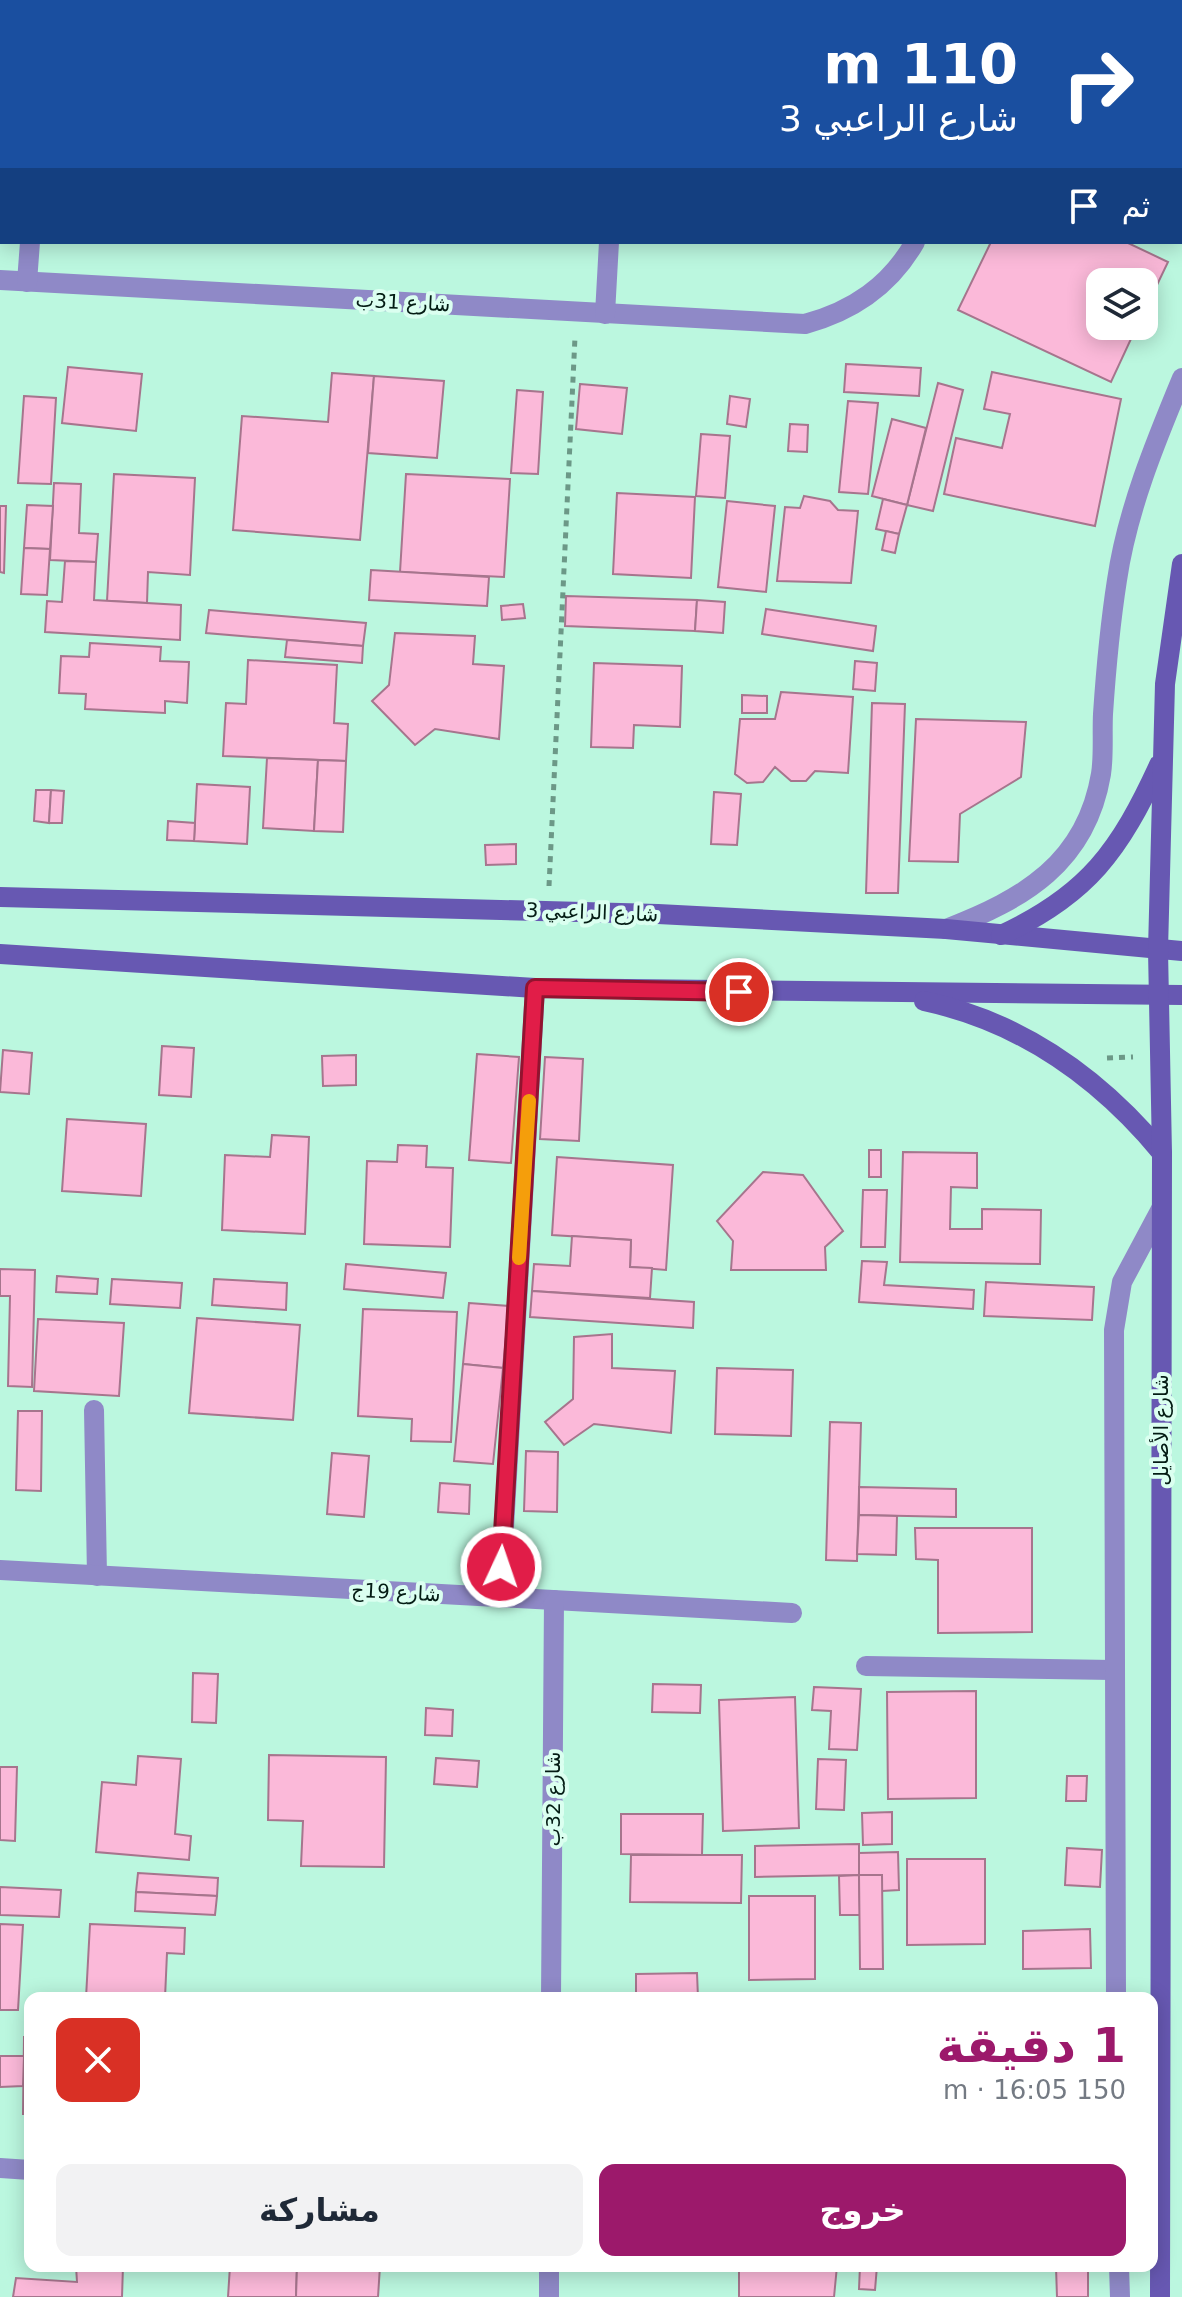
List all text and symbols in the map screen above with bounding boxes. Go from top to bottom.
text: 110 m [823,31,1018,96]
icon: right [1046,32,1150,136]
text: شارع الراعبي 3 [779,98,1018,139]
icon: arrive [1062,184,1106,228]
text: ثم [1122,189,1150,224]
map controls [1086,268,1158,340]
button: layers [1086,268,1158,340]
street label: شارع 31ب [355,288,451,316]
street label: شارع الراعبي 3 [525,898,659,927]
pin [705,958,773,1026]
icon: arrive [717,970,761,1014]
street label: شارع الأصايل [1149,1374,1173,1486]
position arrow [459,1525,543,1609]
street label: شارع 19ج [351,1578,441,1606]
street label: شارع 32ب [541,1751,565,1847]
text: 1 دقيقة [937,2017,1126,2073]
button: close [56,2018,140,2102]
text: 150 m · 16:05 [943,2075,1126,2105]
button: مشاركة [56,2164,583,2256]
button: خروج [599,2164,1126,2256]

